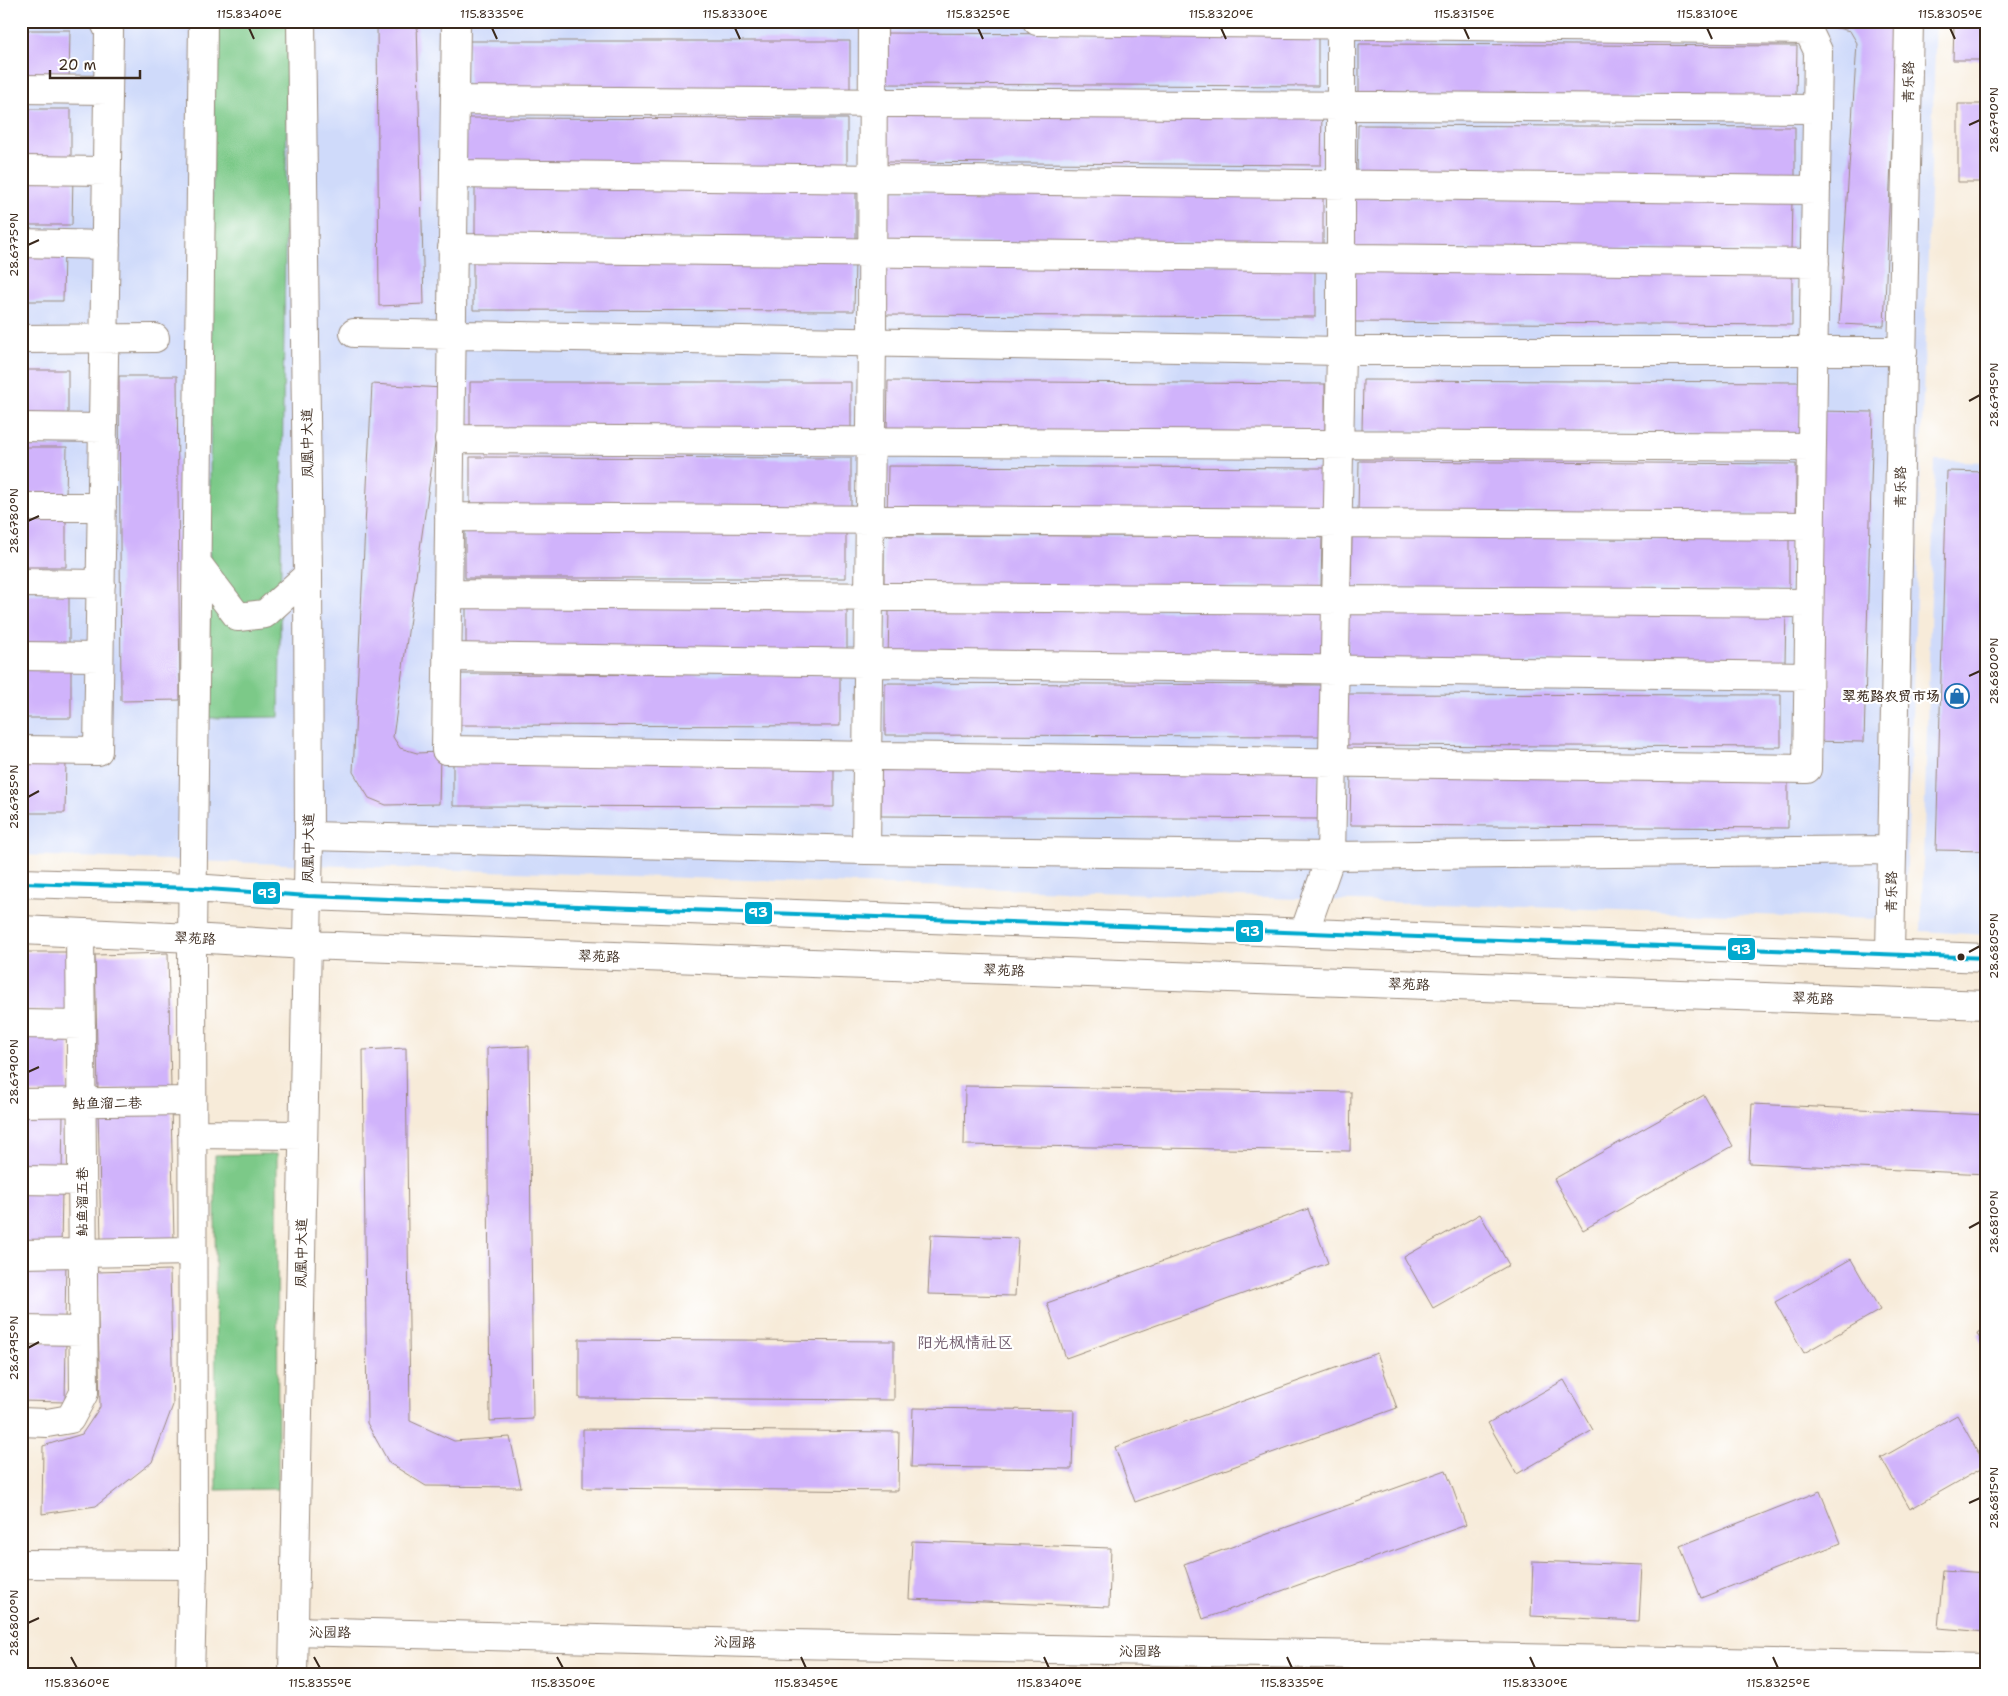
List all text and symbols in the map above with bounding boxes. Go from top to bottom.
text: 115.8340°E [216,6,282,22]
text: 115.8335°E [460,6,524,22]
text: 115.8330°E [703,6,767,22]
text: 115.8325°E [946,6,1010,22]
text: 115.8320°E [1189,6,1253,22]
text: 115.8315°E [1434,6,1494,22]
text: 115.8310°E [1676,6,1738,22]
text: 115.8305°E [1918,6,1982,22]
scale bar [50,48,140,80]
text: 20 m [58,55,97,75]
street label: 青乐路 [1899,61,1917,103]
text: 28.6790°N [1986,87,2002,153]
text: 28.6775°N [6,213,22,277]
text: 28.6795°N [1986,363,2002,427]
street label: 凤凰中大道 [297,408,317,478]
street label: 青乐路 [1891,466,1909,508]
text: 28.6780°N [6,488,22,554]
text: 28.6800°N [1986,638,2002,704]
shop icon: 翠苑路农贸市场 [1944,683,1970,709]
place label: 翠苑路农贸市场 [1842,687,1940,705]
text: 28.6785°N [6,765,22,829]
street label: 凤凰中大道 [298,813,318,883]
street label: 青乐路 [1882,871,1900,913]
line badge: 93 [252,881,281,905]
text: 93 [257,884,277,902]
line badge: 93 [744,901,773,925]
text: 93 [748,903,768,921]
text: 28.6805°N [1986,913,2002,979]
line badge: 93 [1235,919,1264,943]
text: 93 [1240,922,1260,940]
street label: 翠苑路 [174,928,216,948]
line badge: 93 [1727,937,1756,961]
text: 93 [1731,940,1751,958]
street label: 翠苑路 [578,946,620,966]
unlabelled marker [1956,952,1966,962]
street label: 翠苑路 [983,960,1025,980]
street label: 翠苑路 [1388,974,1430,994]
street label: 翠苑路 [1792,988,1834,1008]
text: 28.6790°N [6,1039,22,1105]
street label: 鲇鱼溜二巷 [72,1093,143,1113]
street label: 鲇鱼溜五巷 [73,1166,91,1237]
text: 28.6810°N [1986,1190,2002,1254]
street label: 凤凰中大道 [291,1218,311,1288]
text: 28.6795°N [6,1316,22,1380]
district label: 阳光枫情社区 [917,1332,1013,1353]
text: 28.6815°N [1986,1467,2002,1529]
text: 28.6800°N [6,1590,22,1656]
street label: 沁园路 [309,1623,351,1641]
street label: 沁园路 [714,1632,756,1652]
street label: 沁园路 [1119,1642,1161,1660]
text: 115.8360°E [44,1675,110,1691]
text: 115.8355°E [288,1675,352,1691]
text: 115.8350°E [531,1675,595,1691]
text: 115.8345°E [774,1675,838,1691]
text: 115.8340°E [1016,1675,1082,1691]
text: 115.8335°E [1260,1675,1324,1691]
text: 115.8330°E [1503,1675,1567,1691]
text: 115.8325°E [1746,1675,1810,1691]

